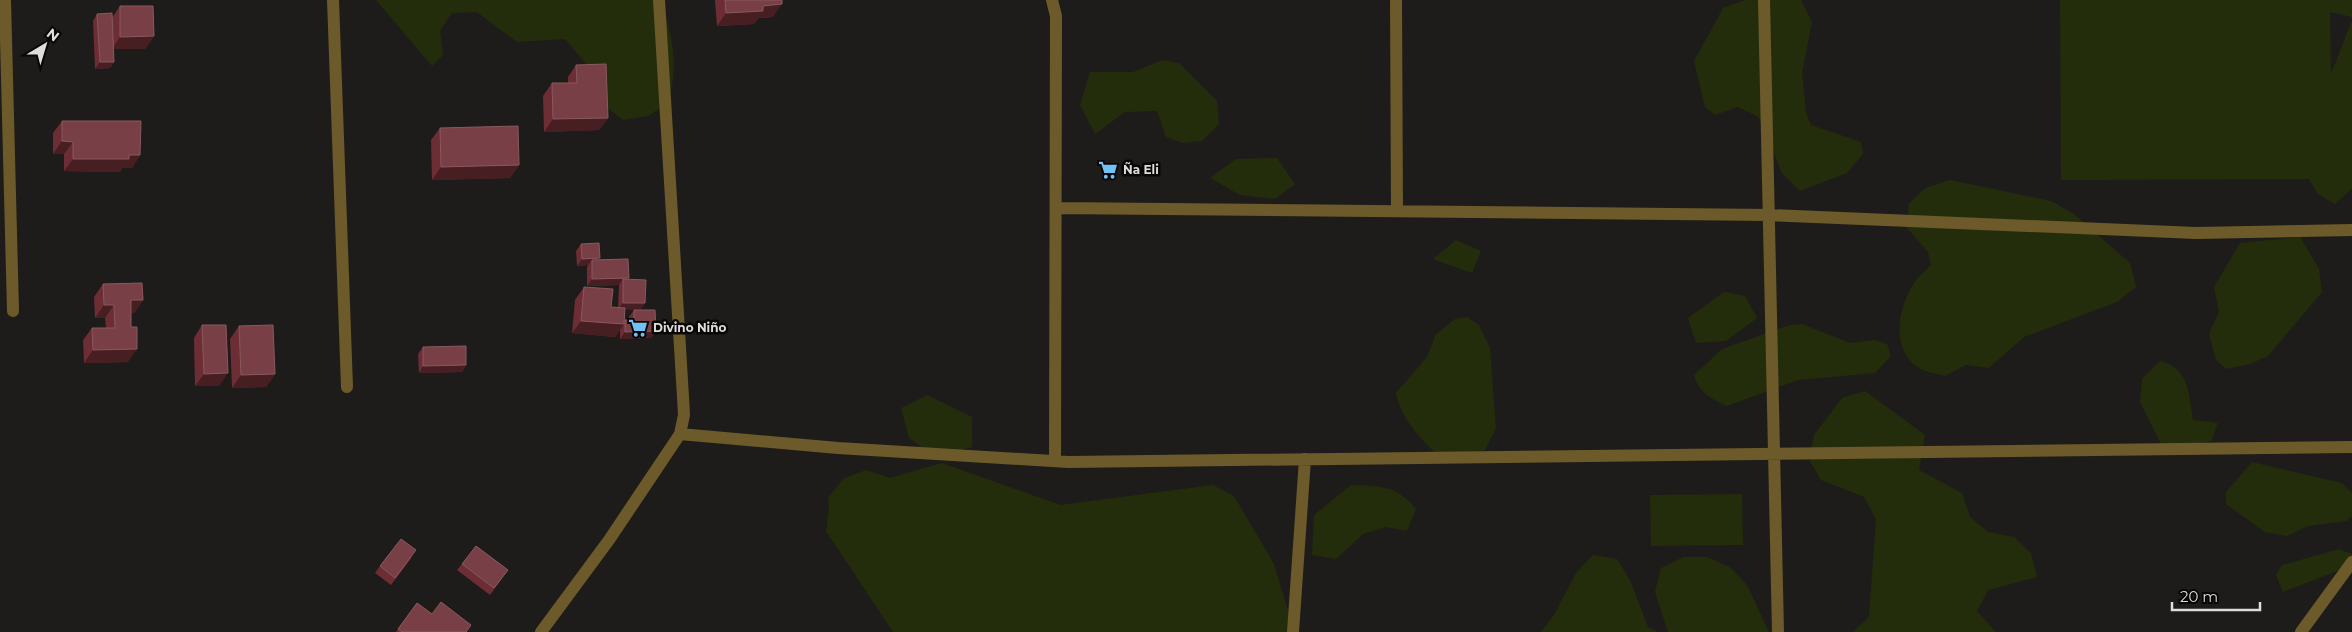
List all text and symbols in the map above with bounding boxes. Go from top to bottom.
north arrow [20,20,70,70]
text: N [43,24,63,45]
supermarket icon: Ña Eli [1097,159,1119,181]
place label: Ña Eli [1123,162,1159,177]
supermarket icon: Divino Niño [627,317,649,339]
place label: Divino Niño [653,320,727,335]
scale bar [2172,580,2260,612]
text: 20 m [2180,587,2218,606]

